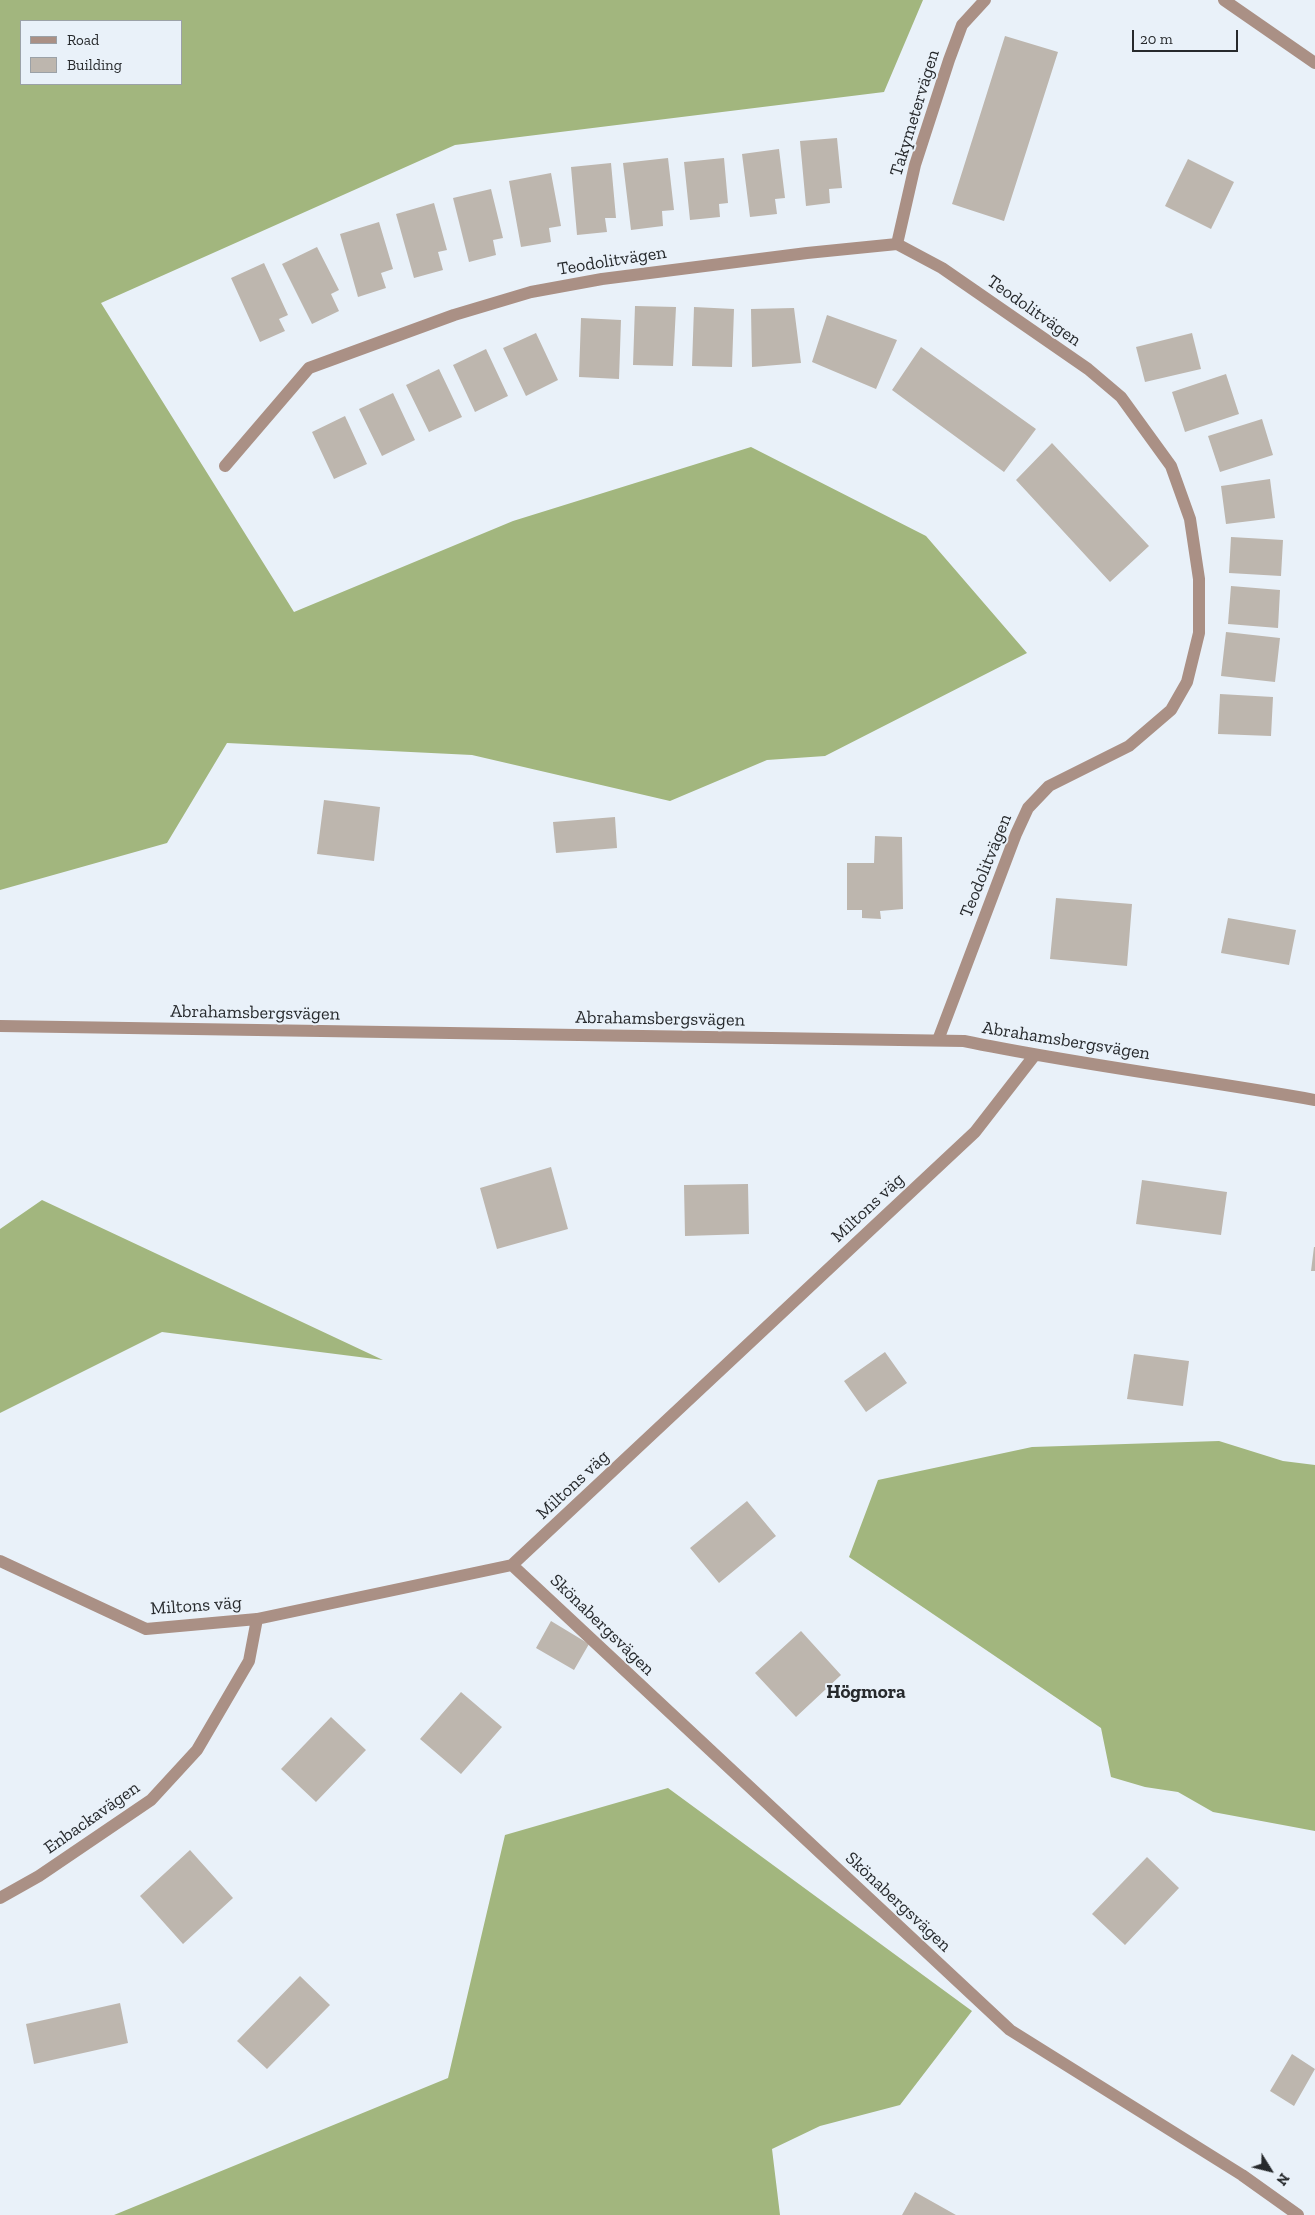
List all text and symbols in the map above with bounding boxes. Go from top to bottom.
legend [20,20,182,85]
scale bar [1135,20,1241,52]
text: 20 m [1140,30,1173,48]
text: Road [67,31,99,49]
street label: Takymetervägen [886,47,944,179]
text: Building [67,56,122,74]
street label: Teodolitvägen [556,242,668,280]
street label: Teodolitvägen [983,271,1085,351]
street label: Teodolitvägen [955,811,1017,921]
street label: Abrahamsbergsvägen [170,1001,340,1025]
street label: Abrahamsbergsvägen [575,1007,745,1031]
street label: Abrahamsbergsvägen [981,1017,1151,1065]
street label: Miltons väg [827,1169,909,1247]
street label: Miltons väg [532,1446,614,1524]
street label: Skönabergsvägen [545,1570,659,1680]
street label: Miltons väg [150,1592,242,1620]
district label: Högmora [826,1682,906,1704]
street label: Enbackavägen [40,1777,144,1859]
street label: Skönabergsvägen [841,1847,955,1957]
north arrow [1245,2145,1295,2195]
text: N [1273,2170,1293,2188]

